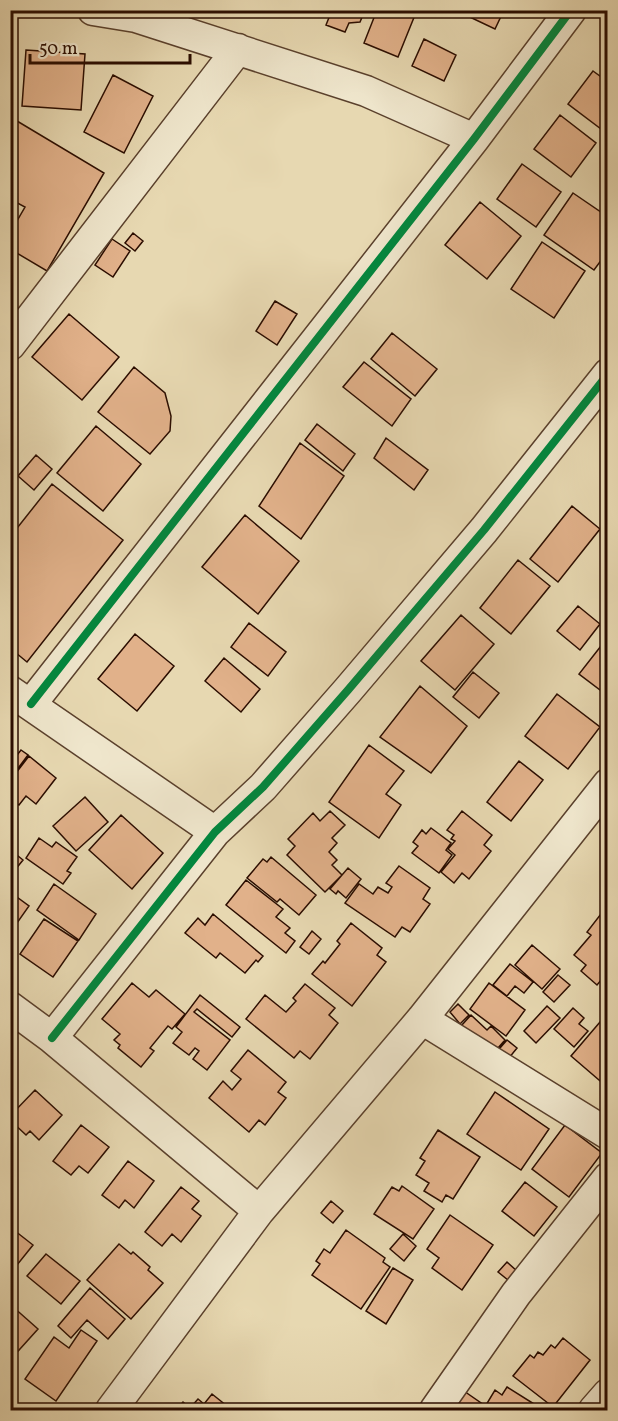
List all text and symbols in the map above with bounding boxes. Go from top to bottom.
scale bar [30,27,190,65]
text: 50 m [39,37,78,62]

